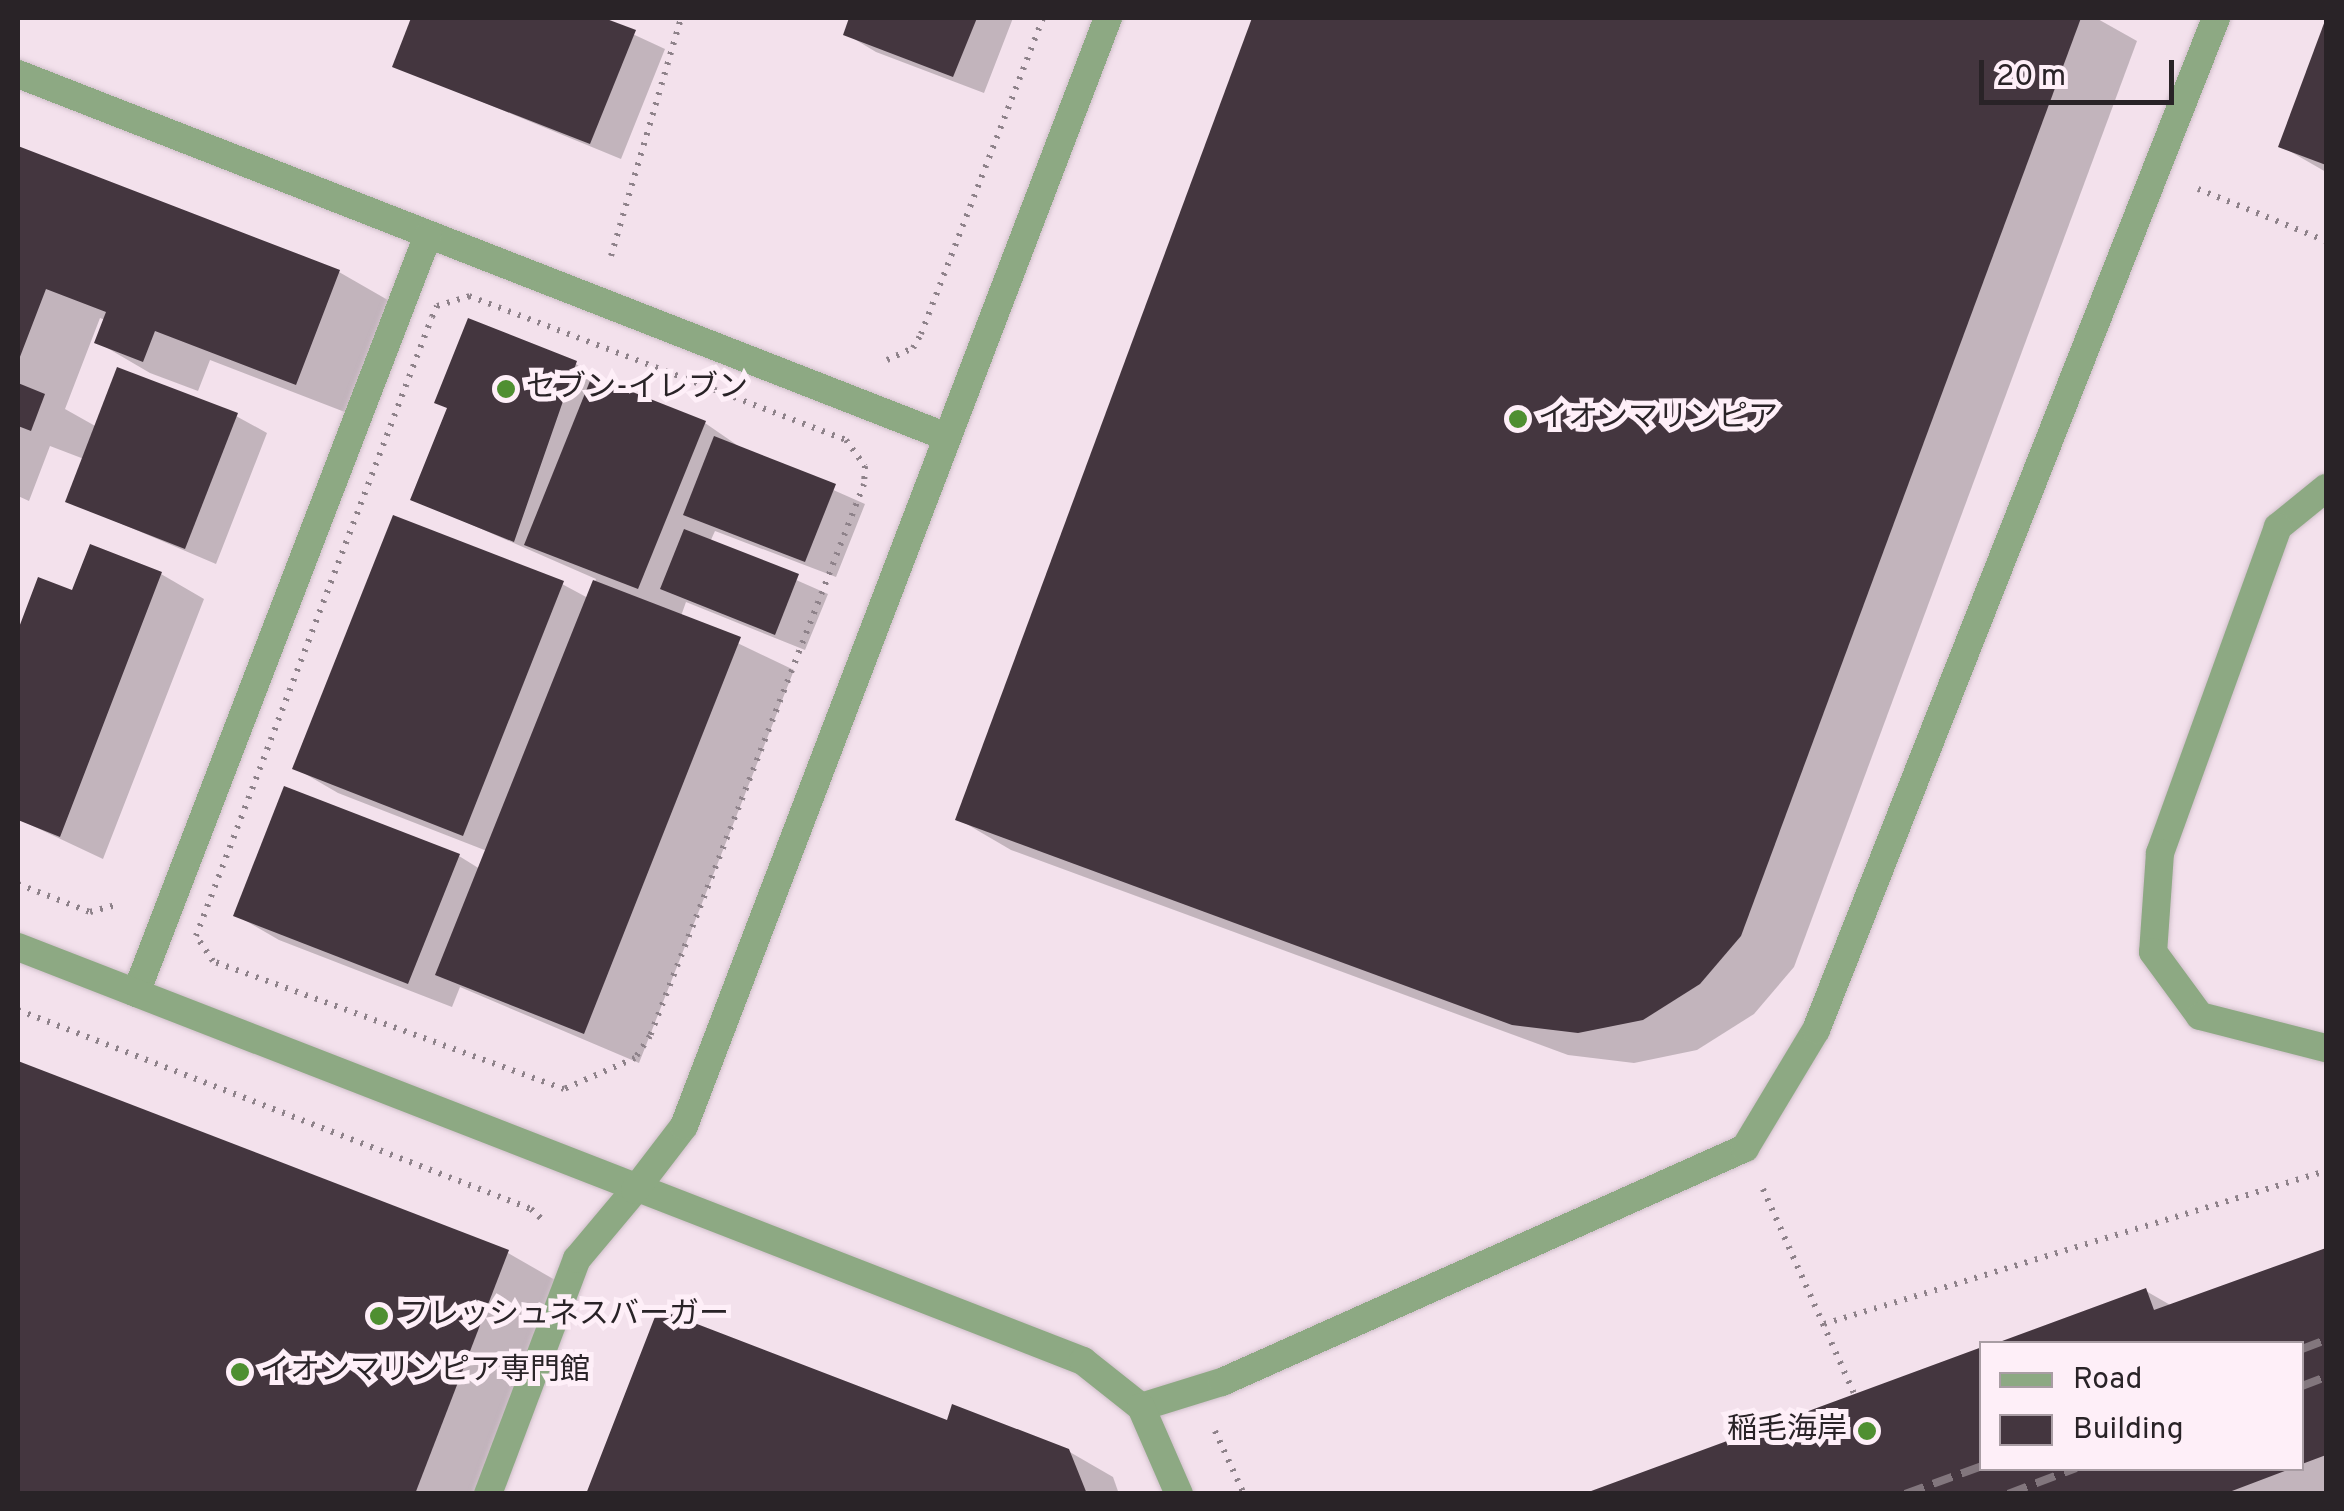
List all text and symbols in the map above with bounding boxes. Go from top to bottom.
scale bar [1984,40,2179,102]
text: 20 m [1996,59,2066,96]
place label: セブン-イレブン [526,371,748,407]
marker: セブン-イレブン [495,378,517,400]
place label: イオンマリンピア [1538,401,1778,437]
marker: イオンマリンピア [1507,408,1529,430]
place label: フレッシュネスバーガー [399,1298,729,1334]
marker: フレッシュネスバーガー [368,1305,390,1327]
legend [1979,1341,2304,1471]
place label: イオンマリンピア専門館 [260,1354,590,1390]
marker: イオンマリンピア専門館 [229,1361,251,1383]
text: Road [2073,1362,2142,1399]
text: Building [2073,1412,2184,1449]
place label: 稲毛海岸 [1727,1413,1847,1449]
marker: 稲毛海岸 [1856,1420,1878,1442]

